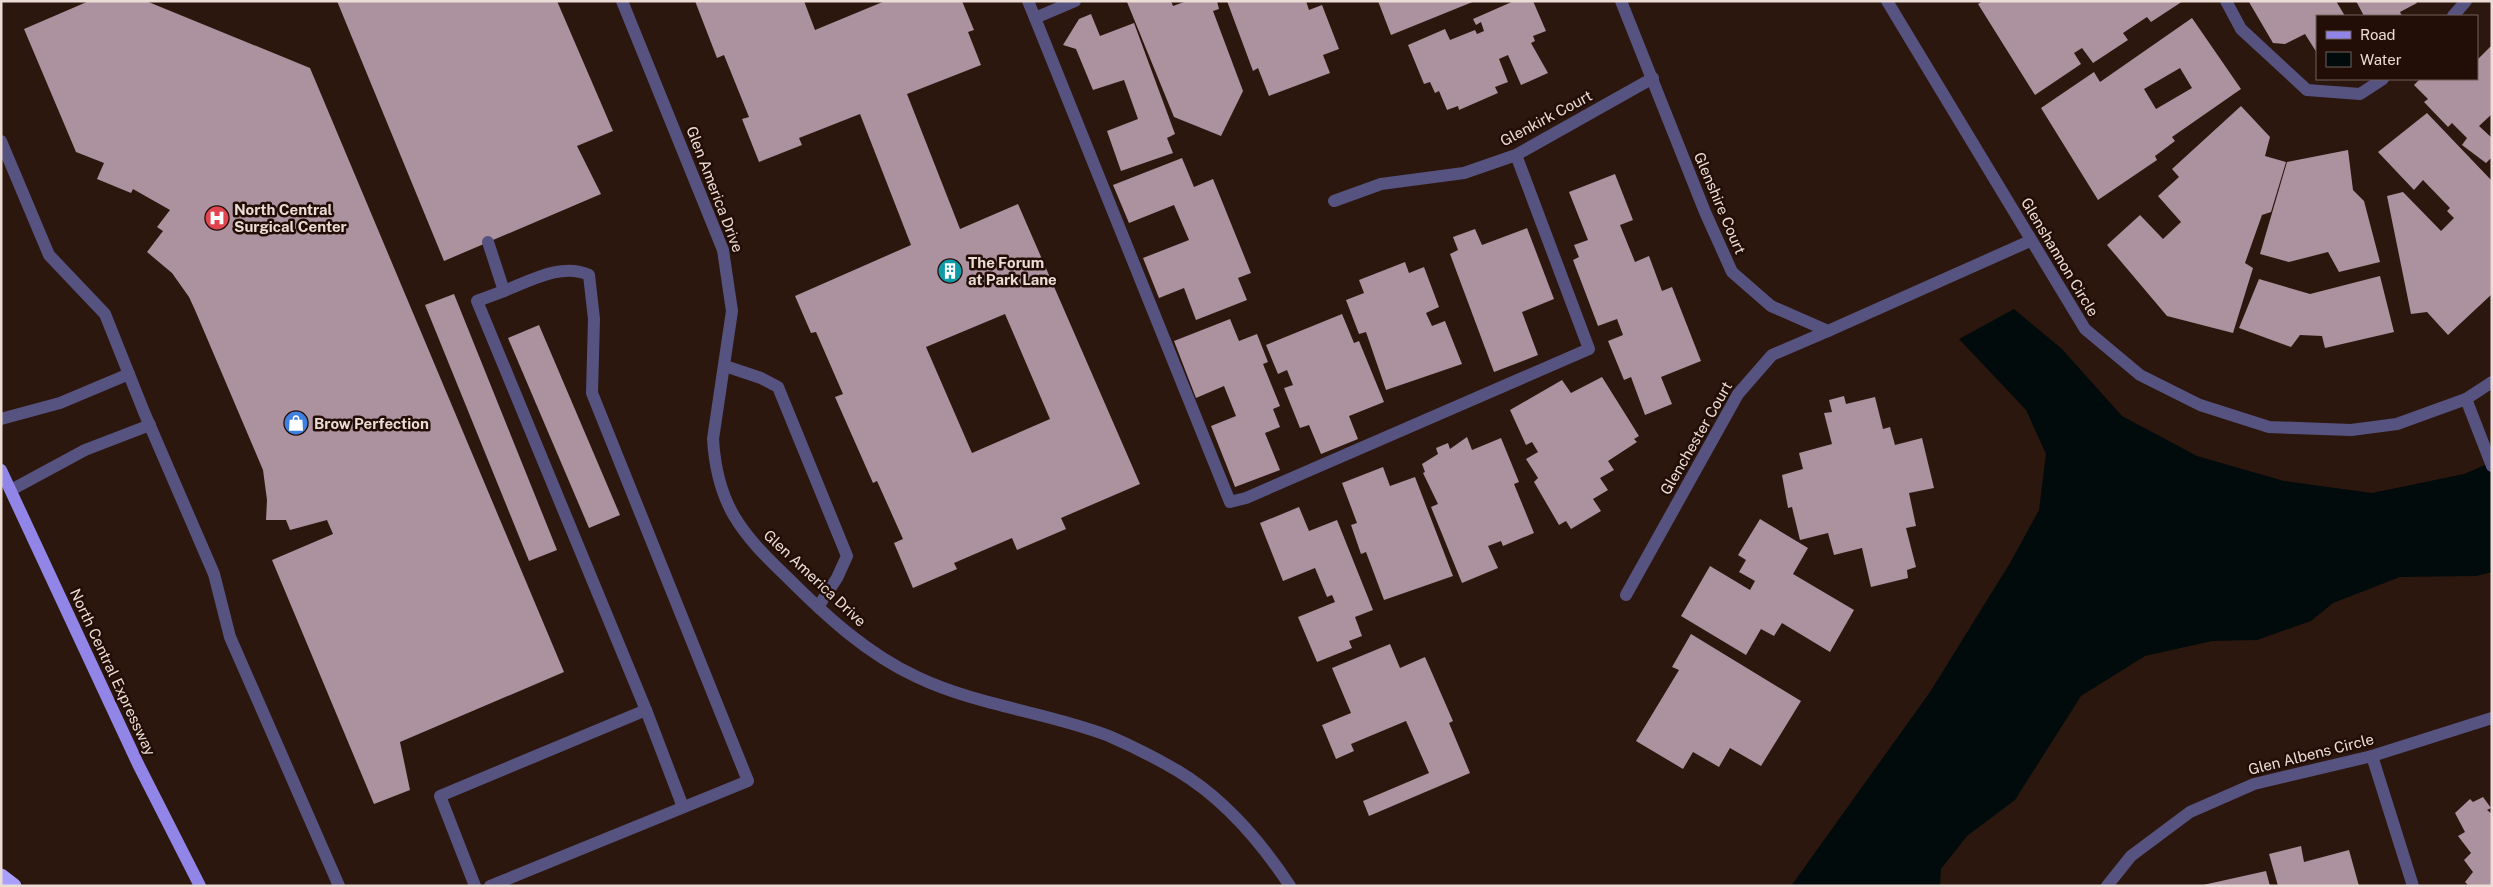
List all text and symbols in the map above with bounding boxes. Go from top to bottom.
legend [2316,15,2478,80]
text: Road [2360,26,2396,43]
text: Water [2360,51,2402,68]
street label: Glenkirk Court [1497,87,1595,149]
street label: Glen America Drive [683,124,747,254]
street label: Glenshire Court [1691,149,1749,257]
street label: Glenshannon Circle [2018,195,2102,319]
place label: North Central Surgical Center [234,201,347,235]
hospital icon: North Central Surgical Center [204,205,230,231]
place label: The Forum at Park Lane [968,254,1057,288]
building icon: The Forum at Park Lane [937,258,963,284]
street label: Glenchester Court [1657,378,1735,497]
shop icon: Brow Perfection [283,410,309,436]
place label: Brow Perfection [314,415,429,432]
street label: Glen America Drive [760,526,870,630]
street label: North Central Expressway [67,586,159,758]
street label: Glen Albens Circle [2246,730,2376,778]

